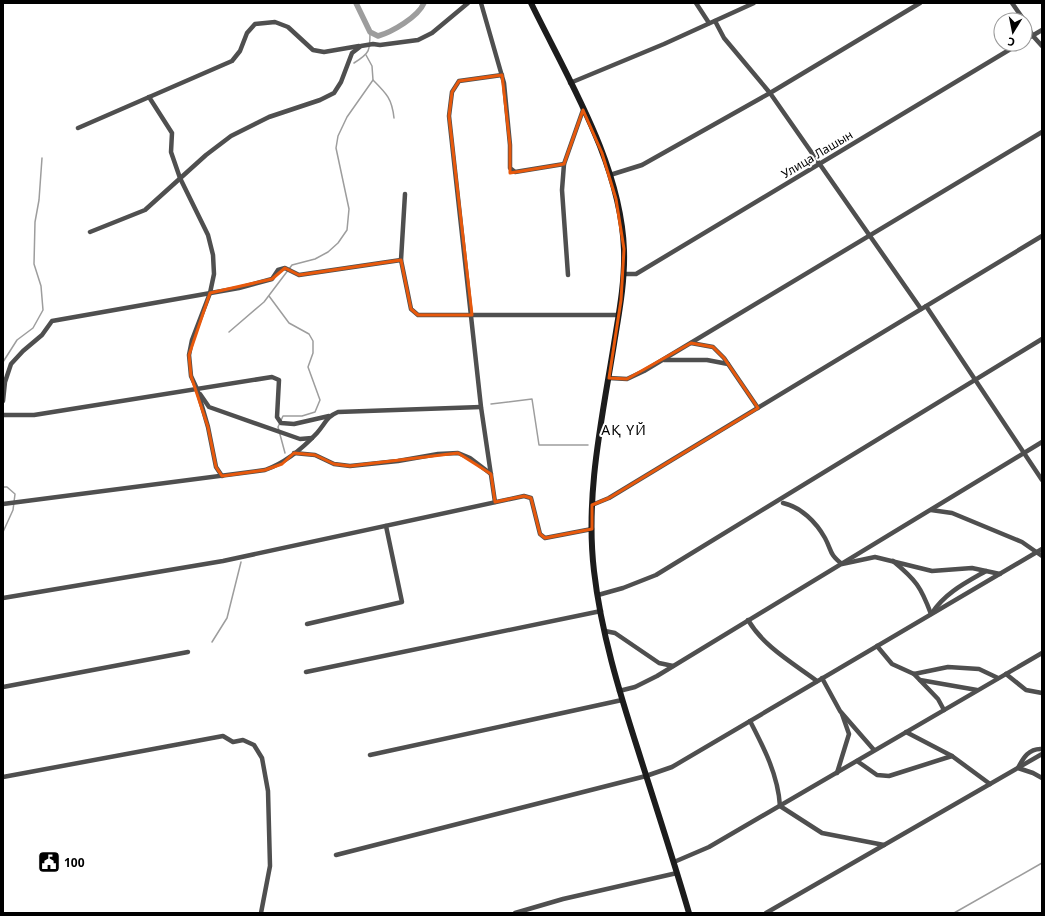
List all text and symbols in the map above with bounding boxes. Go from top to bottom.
north arrow [993,12,1033,52]
text: С [1006,34,1016,50]
street label: Улица Лашын [778,126,856,182]
district label: АҚ ҮЙ [601,420,647,439]
public building icon: 100 [36,849,62,875]
place label: 100 [64,854,85,871]

